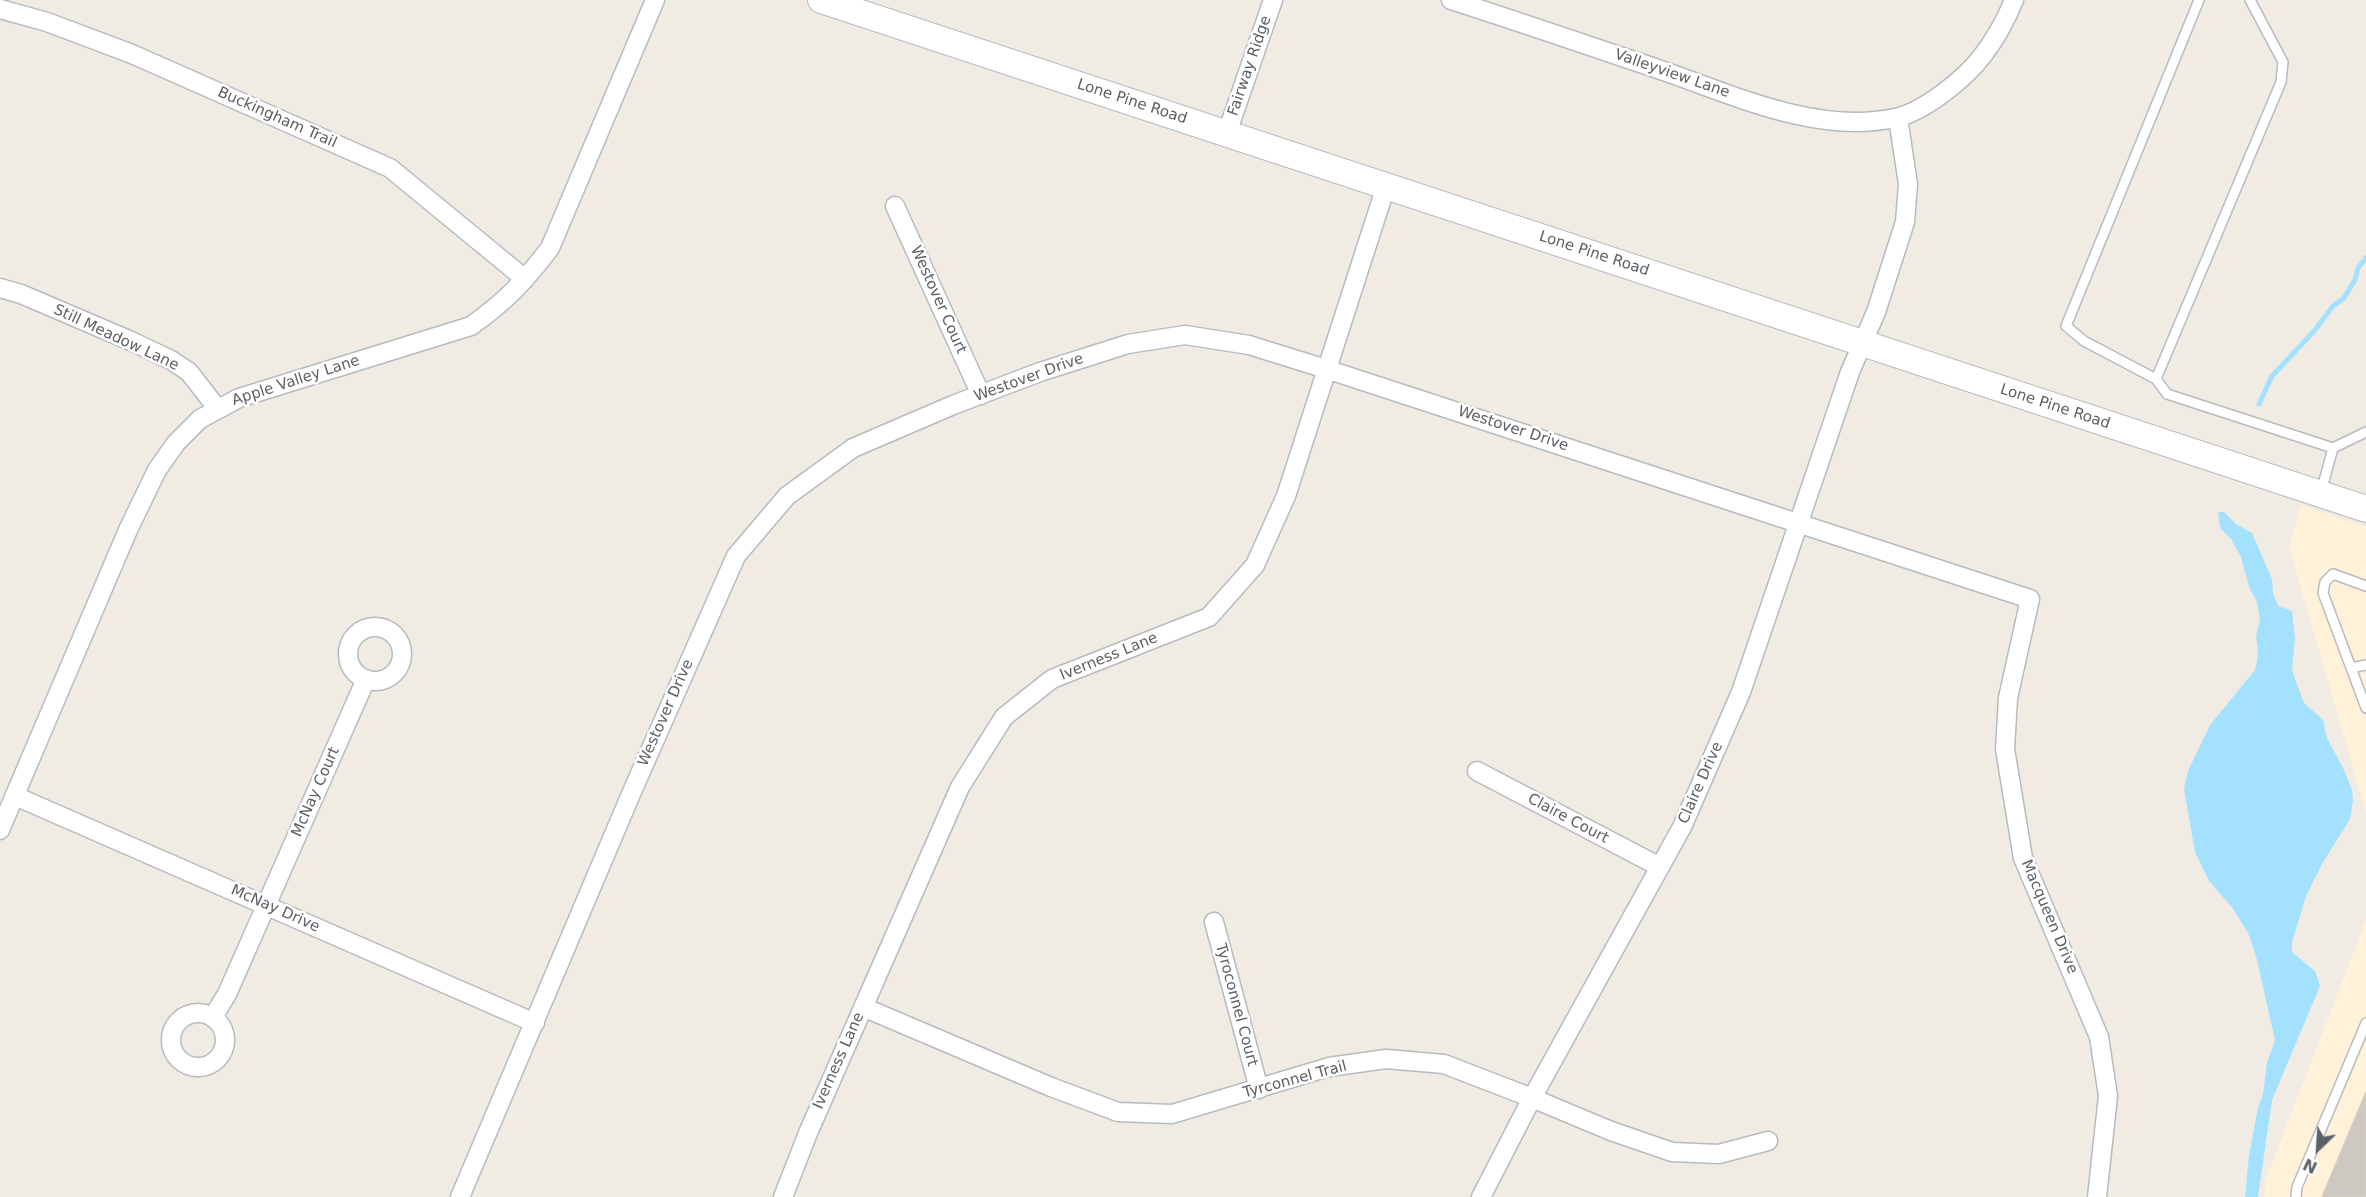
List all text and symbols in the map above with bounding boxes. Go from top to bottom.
street label: Fairway Ridge [1224,14,1276,118]
street label: Valleyview Lane [1612,46,1732,102]
street label: Lone Pine Road [1075,76,1189,128]
street label: Buckingham Trail [215,84,339,152]
street label: Lone Pine Road [1537,228,1651,280]
street label: Westover Court [906,243,970,357]
street label: Still Meadow Lane [51,301,181,375]
street label: Westover Drive [972,350,1086,406]
street label: Apple Valley Lane [230,352,362,410]
street label: Lone Pine Road [1998,381,2112,433]
street label: Westover Drive [1455,403,1571,455]
street label: Iverness Lane [1057,629,1161,685]
street label: Westover Drive [634,657,698,769]
street label: Claire Drive [1675,739,1727,827]
street label: McNay Court [288,744,344,840]
street label: Claire Court [1524,790,1612,848]
street label: Macqueen Drive [2017,857,2081,977]
street label: McNay Drive [228,881,322,937]
street label: Tyroconnel Court [1211,942,1261,1068]
street label: Iverness Lane [810,1010,868,1112]
street label: Tyrconnel Trail [1241,1057,1349,1103]
north arrow [2288,1119,2348,1179]
text: N [2300,1154,2320,1177]

